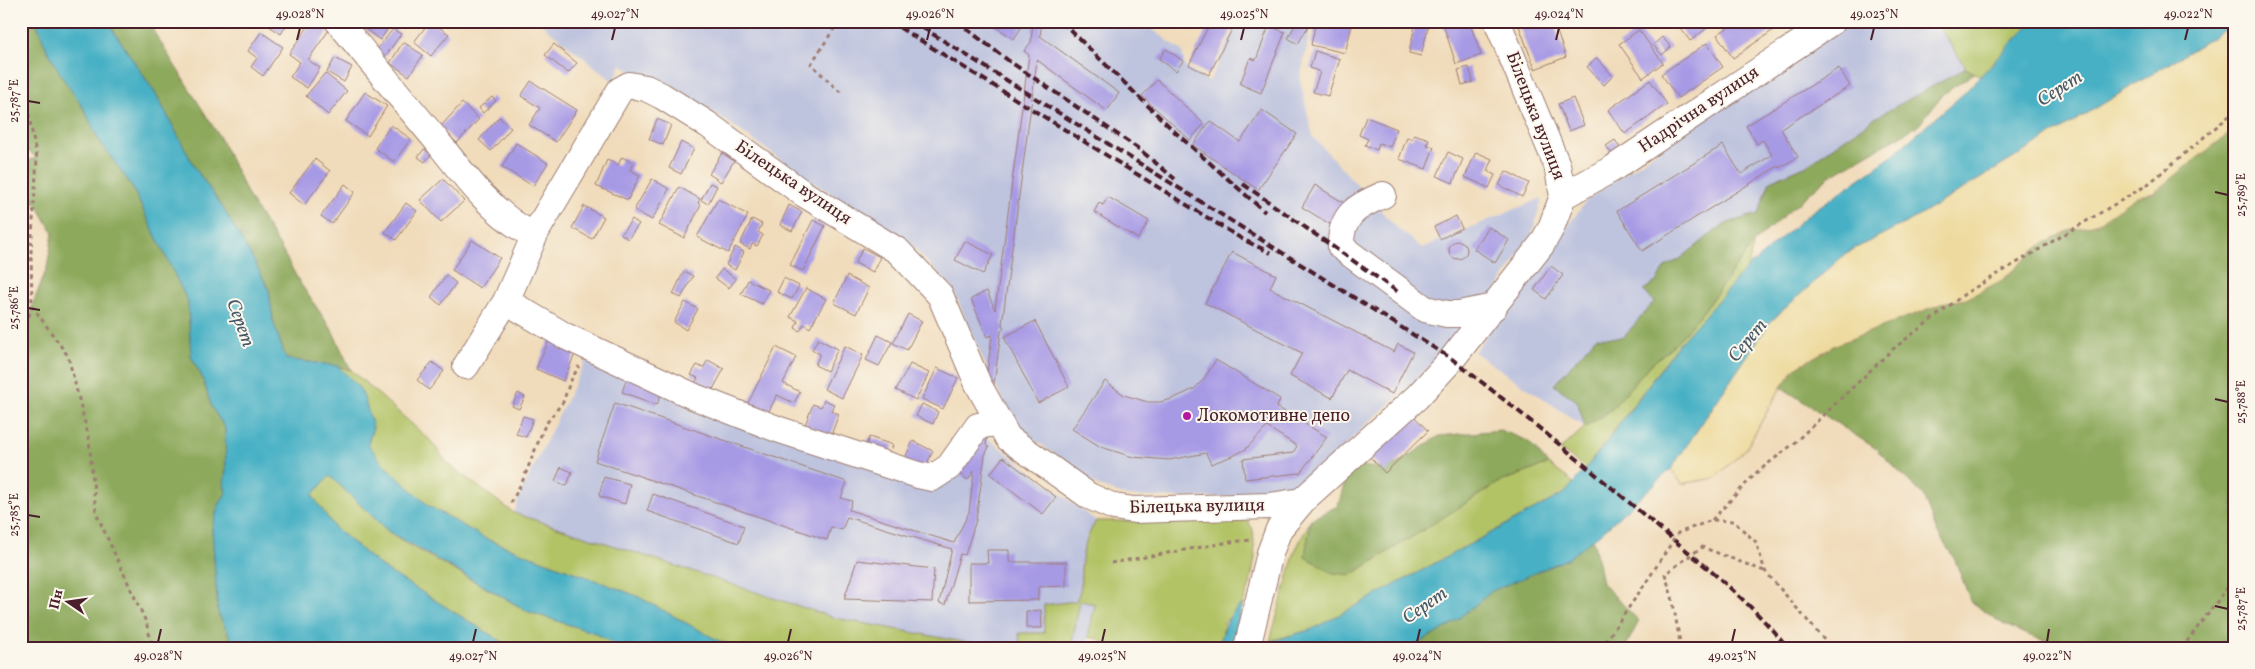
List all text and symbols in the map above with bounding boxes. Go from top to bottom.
text: 49.028°N [275,7,325,23]
text: 49.027°N [591,7,639,23]
text: 49.026°N [906,7,955,23]
text: 49.025°N [1220,7,1268,23]
text: 49.024°N [1534,7,1584,23]
text: 49.023°N [1850,7,1898,23]
text: 49.022°N [2163,7,2213,23]
street label: Білецька вулиця [1499,48,1571,184]
street label: Надрічна вулиця [1634,60,1764,160]
water label: Серет [2032,65,2088,113]
text: 25.787°E [7,79,23,123]
street label: Білецька вулиця [730,135,856,231]
text: 25.789°E [2234,173,2250,217]
text: 25.786°E [7,286,23,330]
water label: Серет [219,295,261,351]
water label: Серет [1722,314,1774,368]
text: 25.788°E [2234,380,2250,424]
place label: Локомотивне депо [1197,404,1350,429]
marker: Локомотивне депо [1181,410,1193,422]
text: 25.785°E [7,493,23,537]
street label: Білецька вулиця [1129,493,1265,521]
north arrow [42,576,92,626]
water label: Серет [1397,581,1453,631]
text: 25.787°E [2234,587,2250,631]
text: Пн [45,588,68,611]
text: 49.028°N [133,649,183,665]
text: 49.027°N [449,649,497,665]
text: 49.026°N [764,649,813,665]
text: 49.025°N [1078,649,1126,665]
text: 49.024°N [1392,649,1442,665]
text: 49.023°N [1708,649,1756,665]
text: 49.022°N [2022,649,2072,665]

